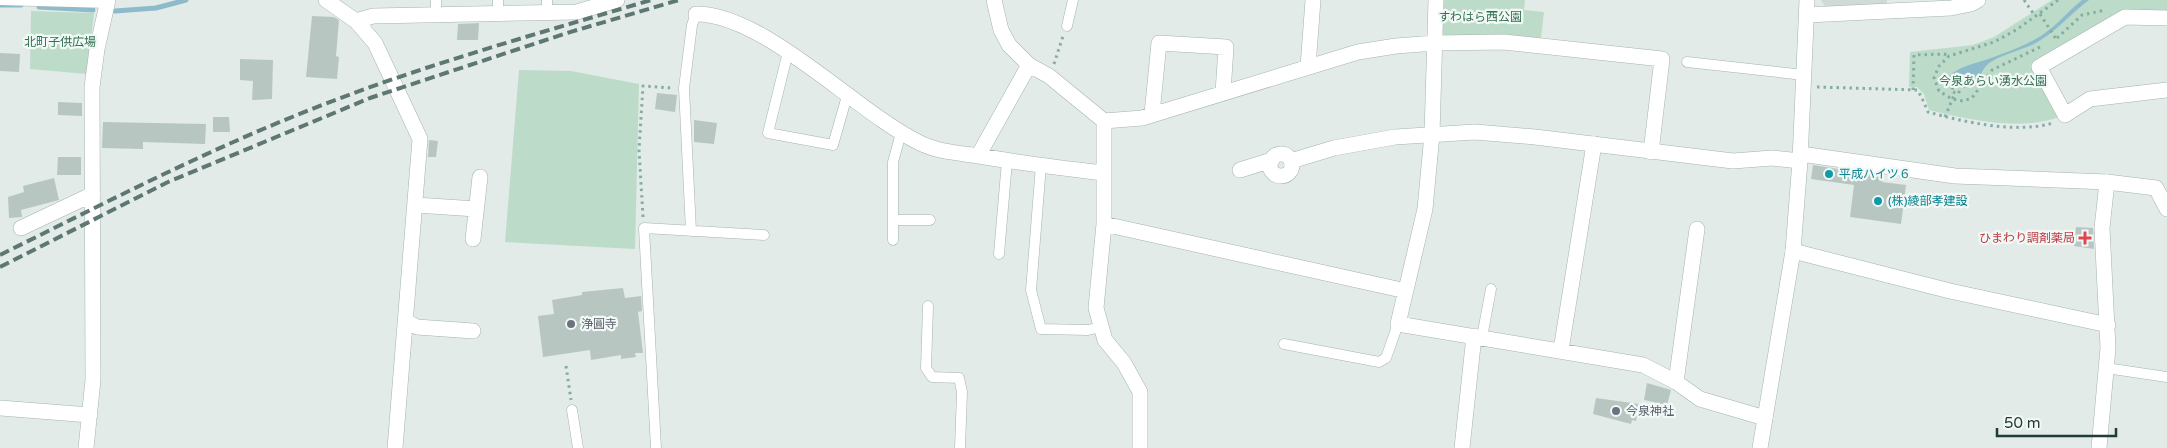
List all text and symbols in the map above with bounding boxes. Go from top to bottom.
park label: すわはら西公園 [1438,10,1522,24]
park label: 北町子供広場 [24,35,96,49]
park label: 今泉あらい湧水公園 [1939,74,2047,88]
place label: 平成ハイツ６ [1839,167,1911,181]
marker: 平成ハイツ６ [1823,168,1835,180]
place label: (株)綾部孝建設 [1888,194,1968,208]
marker: (株)綾部孝建設 [1872,195,1884,207]
place label: ひまわり調剤薬局 [1979,231,2075,245]
marker: ひまわり調剤薬局 [2079,232,2091,244]
place label: 浄圓寺 [581,317,617,331]
marker: 浄圓寺 [565,318,577,330]
place label: 今泉神社 [1626,404,1674,418]
marker: 今泉神社 [1610,405,1622,417]
scale bar [1997,406,2116,438]
text: 50 m [2004,414,2041,432]

